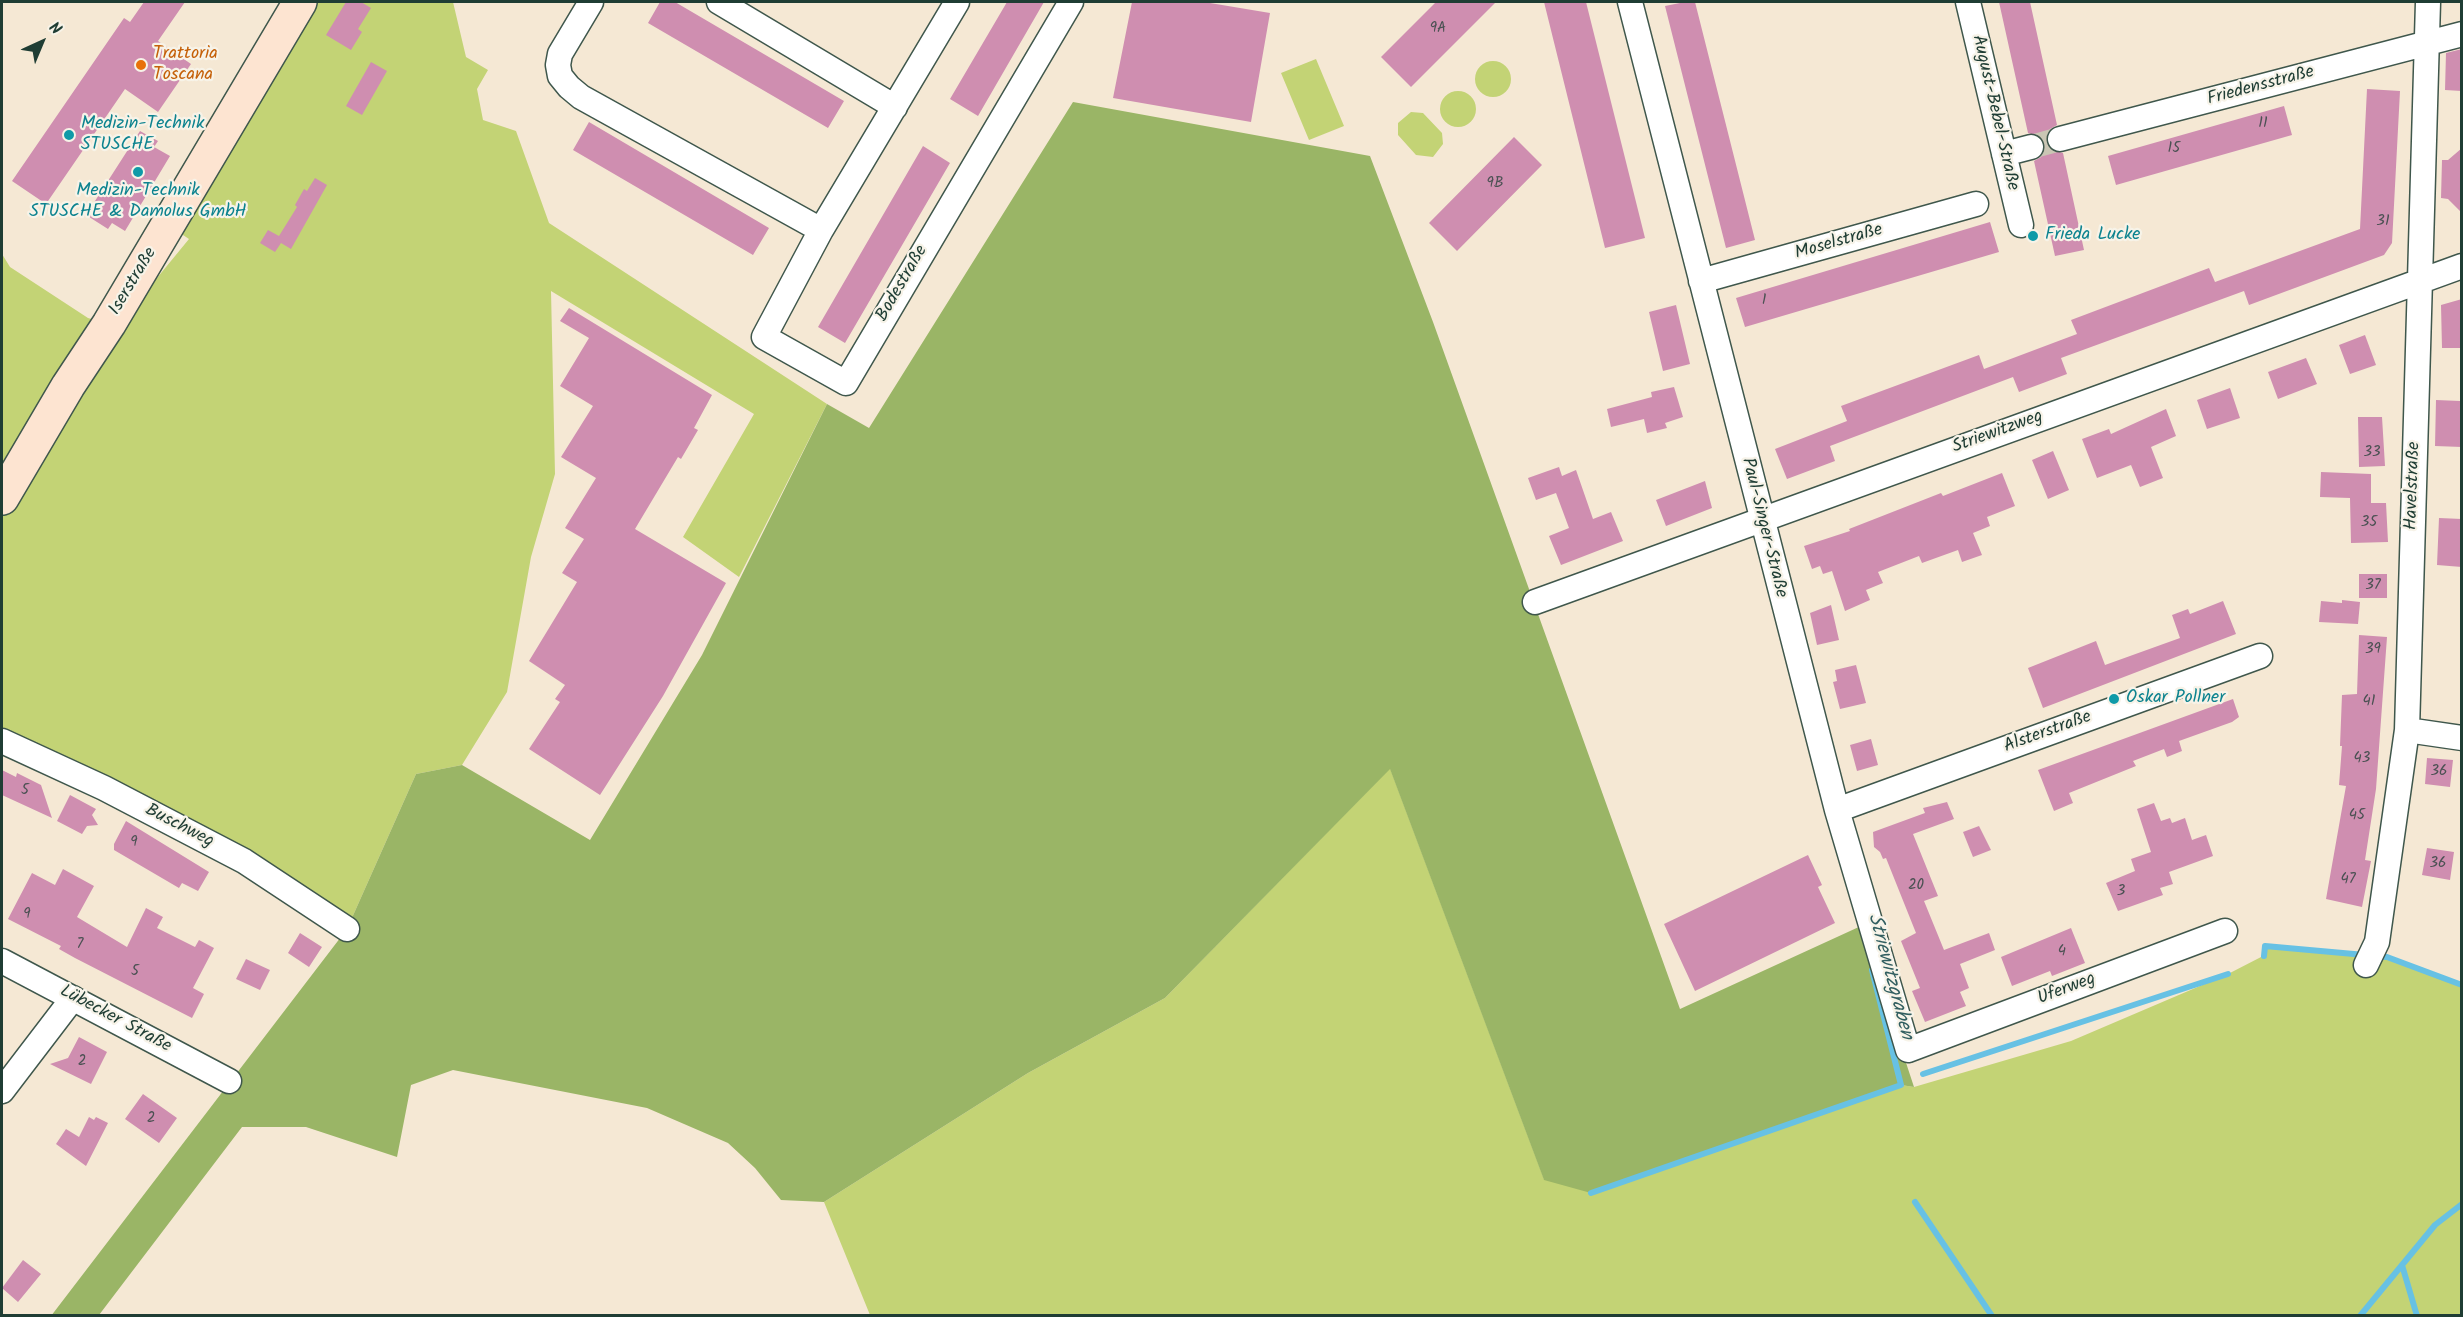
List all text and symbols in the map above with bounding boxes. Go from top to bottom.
north arrow [12,12,72,72]
text: N [43,16,67,41]
house number: 9A [1430,20,1446,38]
street label: August-Bebel-Straße [1966,33,2022,193]
place label: Trattoria Toscana [153,44,218,86]
marker: Trattoria Toscana [134,58,148,72]
street label: Friedensstraße [2205,62,2317,112]
place label: Medizin-Technik STUSCHE [81,114,204,156]
house number: 11 [2258,115,2268,133]
marker: Medizin-Technik STUSCHE [62,128,76,142]
house number: 15 [2168,140,2180,158]
marker: Medizin-Technik STUSCHE & Damolus GmbH [131,165,145,179]
house number: 9B [1487,175,1503,193]
place label: Medizin-Technik STUSCHE & Damolus GmbH [29,181,247,224]
house number: 31 [2376,213,2390,231]
street label: Moselstraße [1793,220,1885,266]
place label: Frieda Lucke [2045,225,2140,247]
marker: Frieda Lucke [2026,229,2040,243]
street label: Bodestraße [873,242,933,326]
street label: Iserstraße [105,244,163,320]
house number: 1 [1762,292,1766,310]
street label: Striewitzweg [1950,407,2046,459]
street label: Havelstraße [2402,442,2426,530]
house number: 33 [2363,444,2381,462]
street label: Paul-Singer-Straße [1735,456,1791,600]
house number: 35 [2361,514,2377,532]
house number: 37 [2365,577,2381,595]
house number: 39 [2365,641,2381,659]
place label: Oskar Pollner [2126,688,2225,710]
marker: Oskar Pollner [2107,692,2121,706]
house number: 41 [2363,693,2375,711]
street label: Alsterstraße [2001,707,2095,759]
house number: 43 [2354,750,2370,768]
house number: 36 [2431,763,2447,781]
house number: 5 [21,782,29,800]
street label: Buschweg [141,801,217,853]
house number: 45 [2349,807,2365,825]
house number: 9 [130,834,138,852]
house number: 36 [2430,855,2446,873]
house number: 47 [2340,871,2356,889]
house number: 20 [1908,877,1924,895]
house number: 3 [2117,883,2125,901]
house number: 9 [23,906,31,924]
water label: Striewitzgraben [1861,912,1917,1042]
house number: 7 [77,936,83,954]
house number: 4 [2058,943,2066,961]
house number: 5 [131,963,139,981]
street label: Uferweg [2035,969,2099,1011]
street label: Lübecker Straße [56,982,174,1058]
house number: 2 [78,1053,86,1071]
house number: 2 [147,1110,155,1128]

